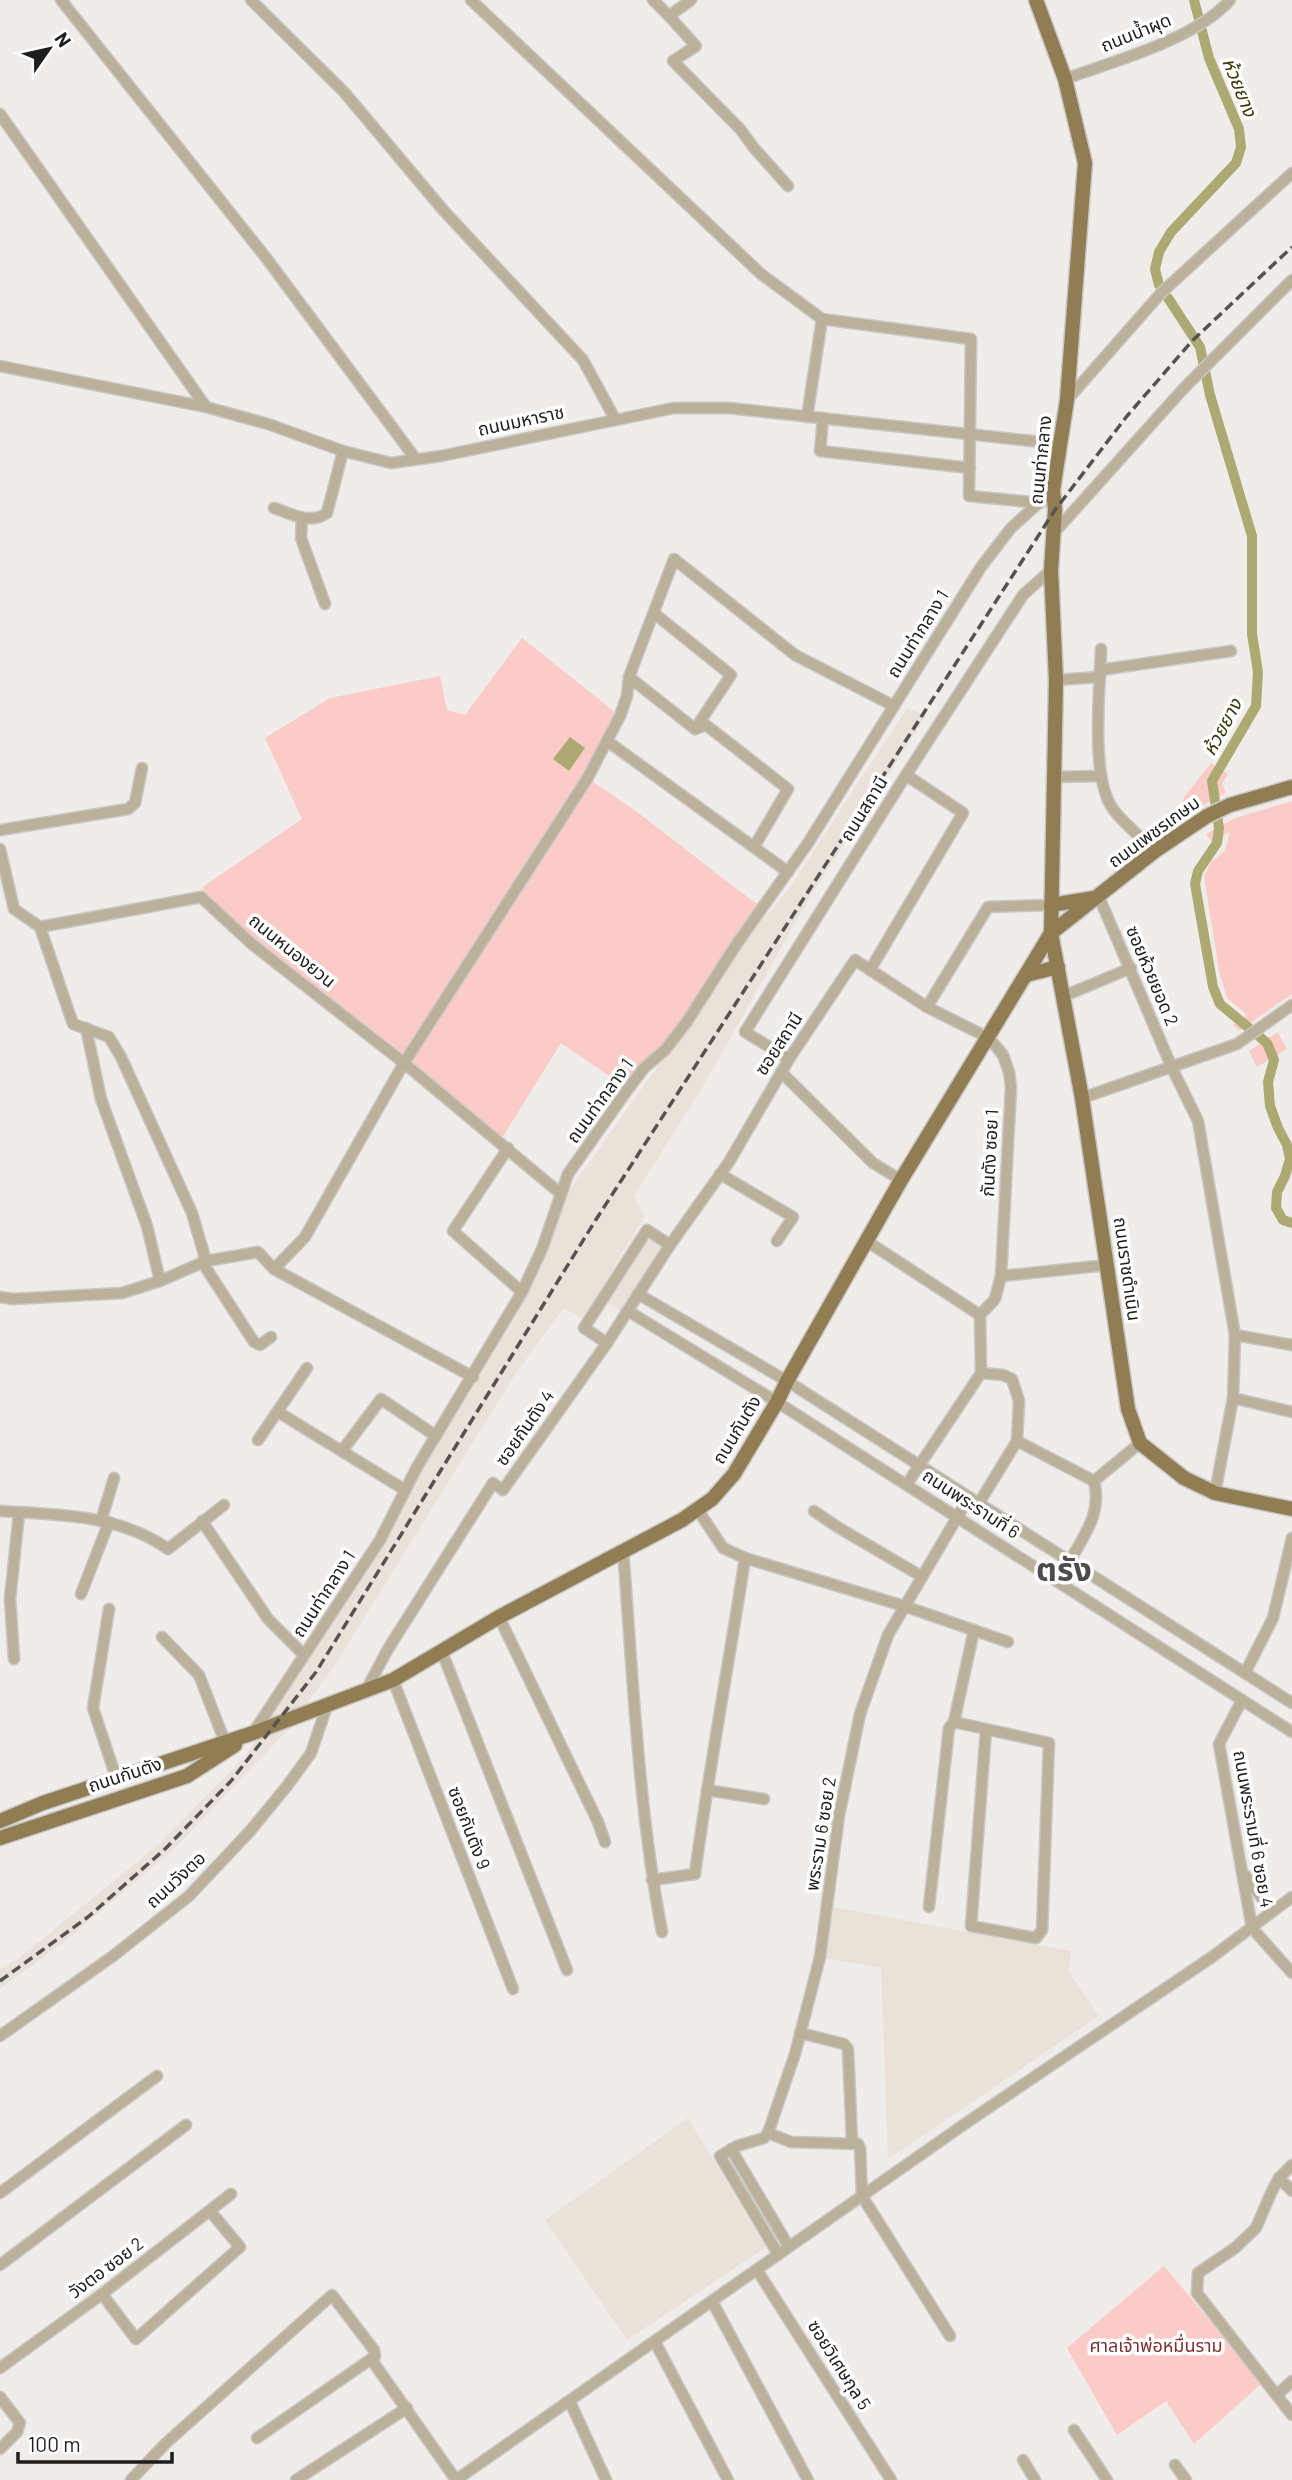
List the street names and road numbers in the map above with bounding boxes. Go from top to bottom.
street label: ถนนน้ำผุด [1097,7,1174,57]
street label: ถนนมหาราช [476,400,566,440]
street label: ถนนท่ากลาง [1024,414,1056,505]
street label: ถนนท่ากลาง 1 [882,586,953,681]
street label: ถนนสถานี [835,772,892,845]
street label: ถนนเพชรเกษม [1103,791,1203,872]
street label: ถนนหนองยวน [245,909,340,992]
street label: ซอยห้วยยอด 2 [1122,922,1184,1029]
street label: ซอยสถานี [750,1008,807,1079]
street label: ถนนท่ากลาง 1 [561,1054,637,1147]
street label: กันตัง ซอย 1 [976,1109,1002,1197]
street label: ถนนราชดำเนิน [1110,1216,1146,1322]
street label: ซอยกันตัง 4 [490,1385,558,1470]
street label: ถนนกันตัง [707,1391,765,1468]
street label: ถนนพระรามที่ 6 [919,1463,1025,1543]
street label: ถนนท่ากลาง 1 [287,1546,359,1641]
street label: ถนนพระรามที่ 6 ซอย 4 [1229,1748,1280,1909]
street label: ถนนกันตัง [85,1752,164,1796]
street label: พระราม 6 ซอย 2 [800,1775,840,1892]
street label: ซอยกันตัง 9 [444,1783,496,1872]
street label: ถนนวังตอ [141,1846,210,1912]
street label: วังตอ ซอย 2 [64,2232,147,2303]
street label: ซอยวิเศษกุล 5 [803,2315,876,2414]

